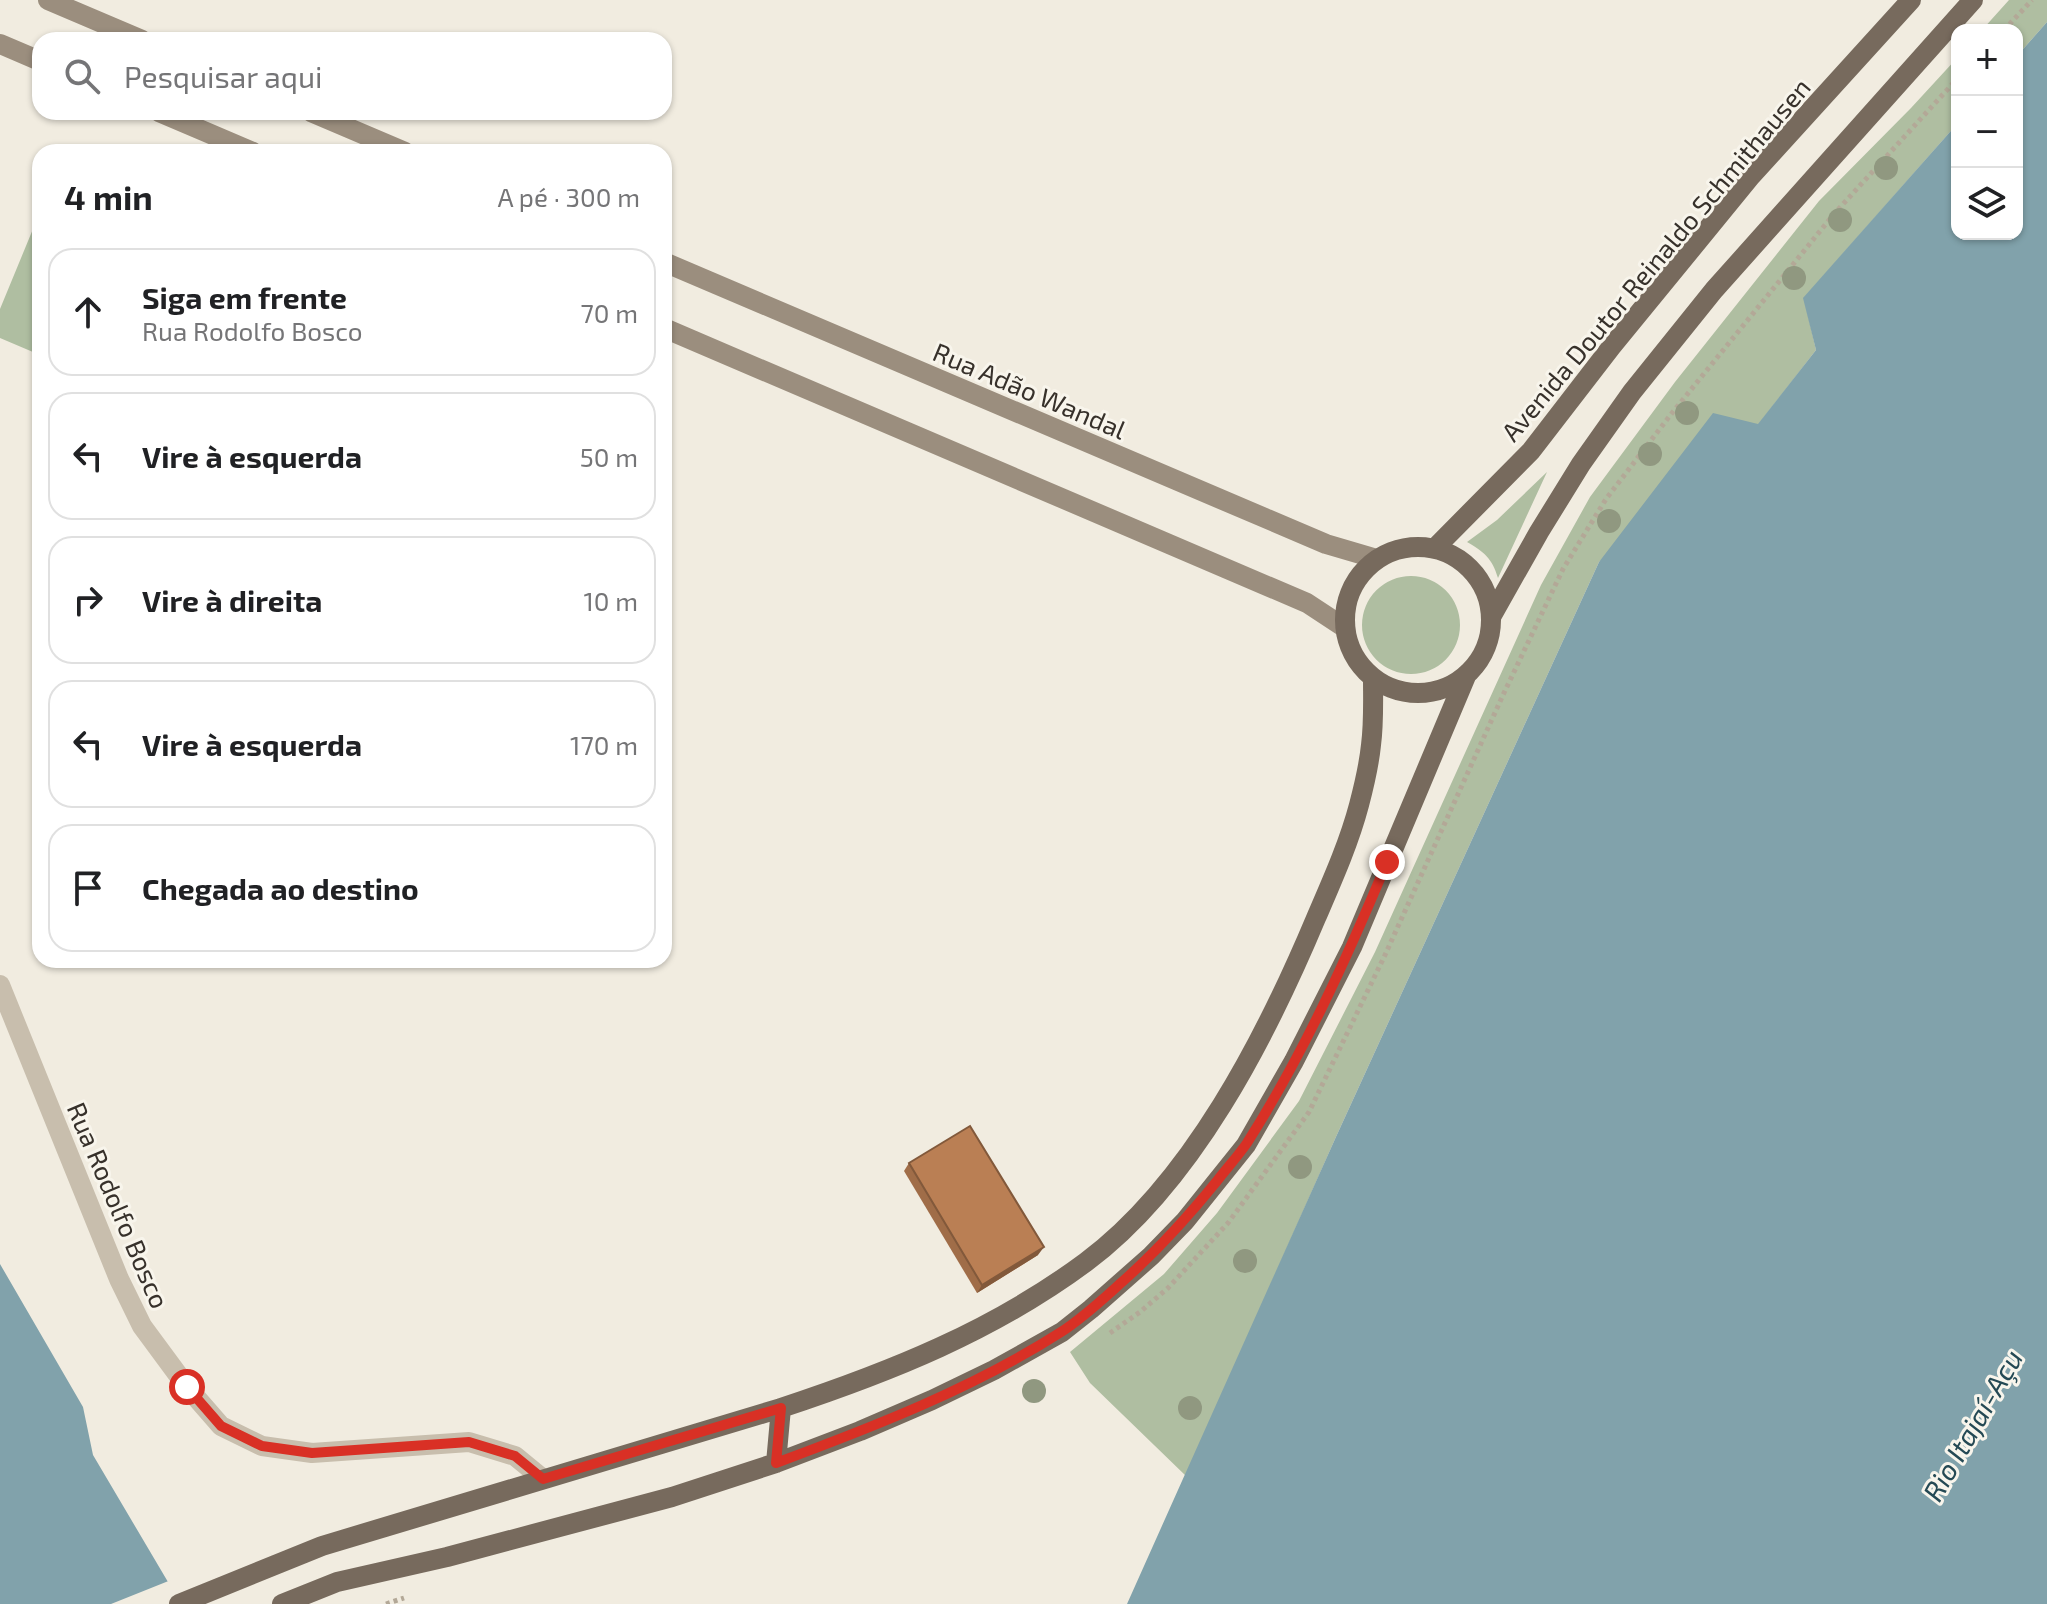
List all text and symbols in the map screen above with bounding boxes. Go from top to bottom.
map controls [1951,24,2023,240]
button: + [1951,24,2023,96]
search box [32,32,672,120]
icon: search [60,54,104,98]
text: Pesquisar aqui [124,58,322,94]
street label: Avenida Doutor Reinaldo Schmithausen [1494,71,1816,447]
button: − [1951,96,2023,168]
button: layers [1951,168,2023,240]
text: 4 min [64,176,153,217]
text: A pé · 300 m [497,181,640,212]
text: Siga em frente [142,279,347,315]
icon: ahead [66,290,110,334]
text: 70 m [580,297,638,328]
text: Rua Rodolfo Bosco [142,315,363,346]
street label: Rua Adão Wandal [929,335,1131,445]
icon: left [66,434,110,478]
text: Vire à esquerda [142,438,362,474]
text: 50 m [580,441,638,472]
icon: right [66,578,110,622]
text: Vire à direita [142,582,322,618]
text: 10 m [583,585,638,616]
icon: left [66,722,110,766]
text: Vire à esquerda [142,726,362,762]
text: 170 m [570,729,638,760]
route end [1369,844,1405,880]
icon: arrive [66,866,110,910]
text: Chegada ao destino [142,870,419,906]
street label: Rua Rodolfo Bosco [62,1097,176,1313]
water label: Rio Itajaí-Açu [1915,1343,2030,1507]
route start [169,1369,205,1405]

